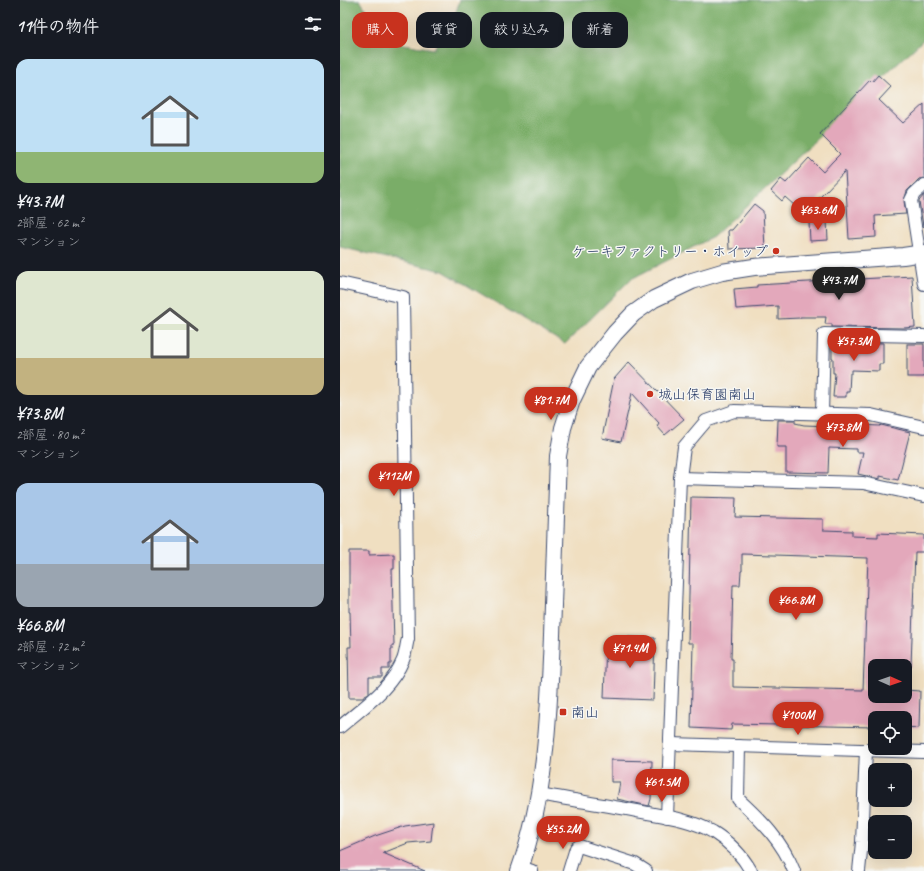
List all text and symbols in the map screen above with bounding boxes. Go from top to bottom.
chip: 購入 [352,12,408,48]
chip: 賃貸 [416,12,472,48]
chip: 絞り込み [480,12,564,48]
chip: 新着 [572,12,628,48]
icon: filters [302,13,324,35]
text: 11件の物件 [16,16,99,37]
icon: home [134,85,206,157]
text: ¥43.7M [16,191,62,212]
pin: ¥63.6M [785,197,851,231]
text: ¥63.6M [800,202,836,218]
text: 2部屋 · 62 m² [16,215,83,231]
text: マンション [16,234,80,250]
place label: ケーキファクトリー・ホイップ [572,243,768,260]
marker: ケーキファクトリー・ホイップ [771,246,781,256]
pin: ¥43.7M [806,267,872,301]
text: ¥43.7M [821,272,857,288]
icon: home [134,297,206,369]
pin: ¥57.3M [821,328,887,362]
text: ¥57.3M [836,333,872,349]
place label: 城山保育園南山 [658,386,756,403]
pin: ¥81.7M [518,387,584,421]
marker: 城山保育園南山 [645,389,655,399]
text: ¥81.7M [533,392,569,408]
text: ¥73.8M [16,403,62,424]
pin: ¥73.8M [810,414,876,448]
text: ¥73.8M [825,419,861,435]
text: 2部屋 · 80 m² [16,427,83,443]
text: マンション [16,446,80,462]
pin: ¥112M [366,463,422,497]
text: ¥112M [378,468,410,484]
icon: home [134,509,206,581]
pin: ¥66.8M [763,587,829,621]
text: ¥66.8M [778,592,814,608]
text: ¥66.8M [16,615,63,636]
pin: ¥71.4M [597,635,663,669]
text: 2部屋 · 72 m² [16,639,83,655]
text: ¥71.4M [612,640,648,656]
text: マンション [16,658,80,674]
north arrow [868,659,912,703]
map controls [868,659,912,859]
pin: ¥100M [770,702,826,736]
place label: 南山 [571,704,599,721]
marker: 南山 [558,707,568,717]
text: ¥100M [782,707,814,723]
button: locate [868,711,912,755]
button: + [868,763,912,807]
pin: ¥61.5M [629,769,695,803]
text: ¥61.5M [644,774,680,790]
button: − [868,815,912,859]
pin: ¥55.2M [530,816,596,850]
text: ¥55.2M [545,821,581,837]

